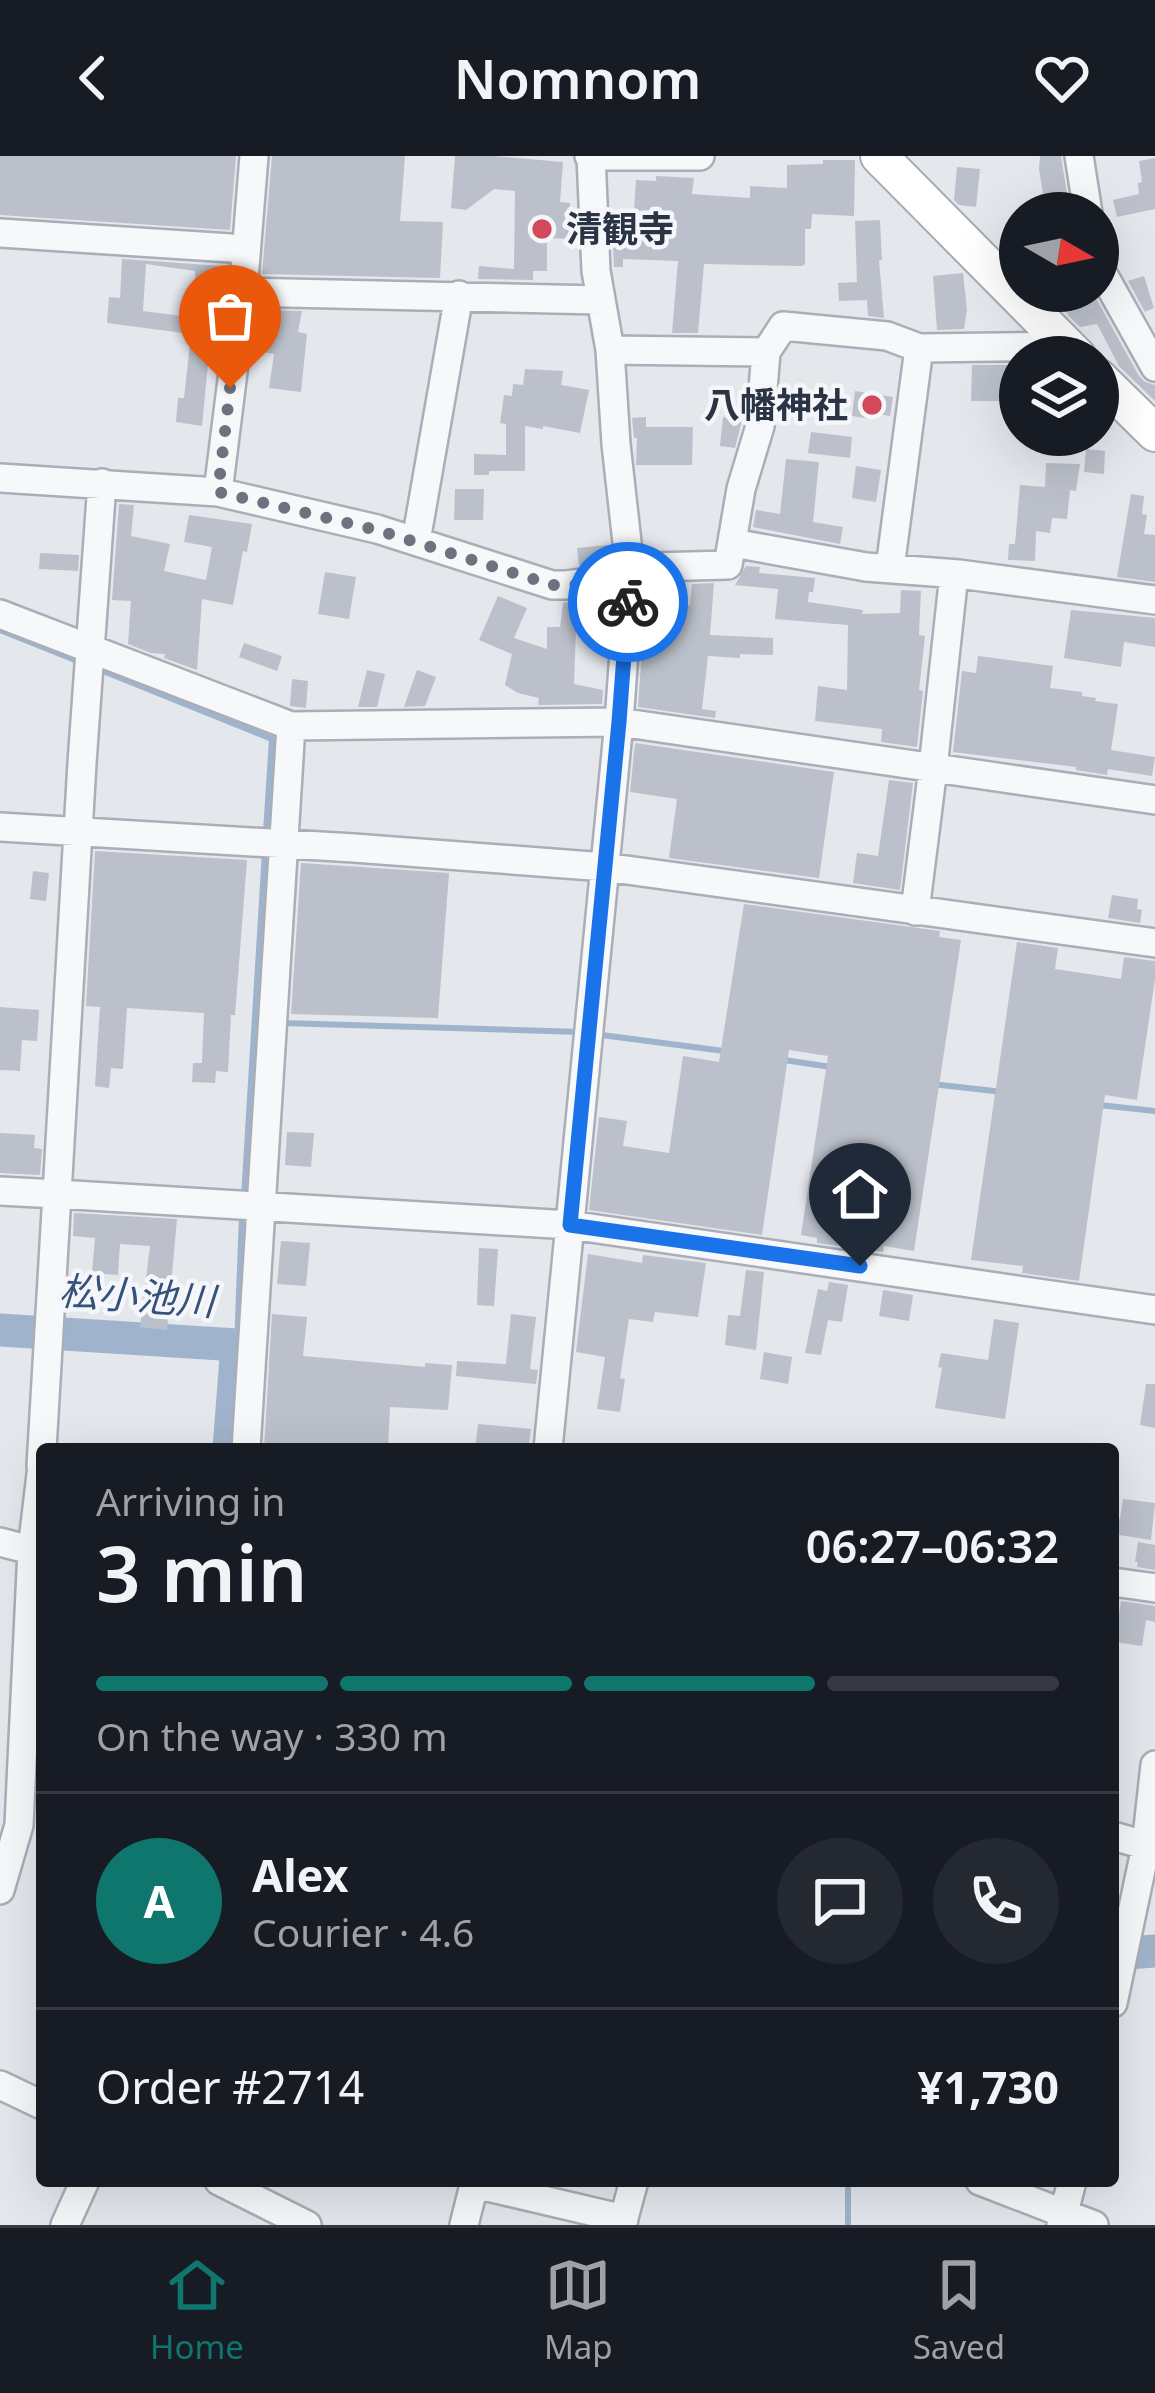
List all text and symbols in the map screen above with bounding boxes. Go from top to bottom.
text: Nomnom [454,41,701,115]
icon: back [60,45,126,111]
icon: heart [1029,45,1095,111]
north arrow [999,192,1119,312]
map controls [999,192,1119,456]
place label: 清観寺 [566,204,674,253]
marker: 清観寺 [529,216,555,242]
pin [179,265,281,388]
icon: bag [197,283,263,349]
button: layers [999,336,1119,456]
place label: 八幡神社 [704,380,848,429]
marker: 八幡神社 [859,392,885,418]
courier [568,542,688,662]
icon: bike [595,569,661,635]
pin [809,1143,911,1266]
icon: home [827,1161,893,1227]
water label: 松小池川 [57,1263,221,1327]
text: Arriving in [96,1474,285,1527]
text: 06:27–06:32 [806,1515,1059,1576]
text: 3 min [96,1519,308,1625]
text: On the way · 330 m [96,1709,448,1762]
button: chat [777,1838,903,1964]
button: phone [933,1838,1059,1964]
text: Alex [252,1844,349,1905]
text: A [143,1870,175,1931]
text: Courier · 4.6 [252,1905,474,1958]
text: Order #2714 [96,2056,364,2117]
text: ¥1,730 [917,2056,1059,2117]
tab: Home [150,2252,244,2369]
tab: Map [544,2252,613,2369]
tab: Saved [913,2252,1005,2369]

